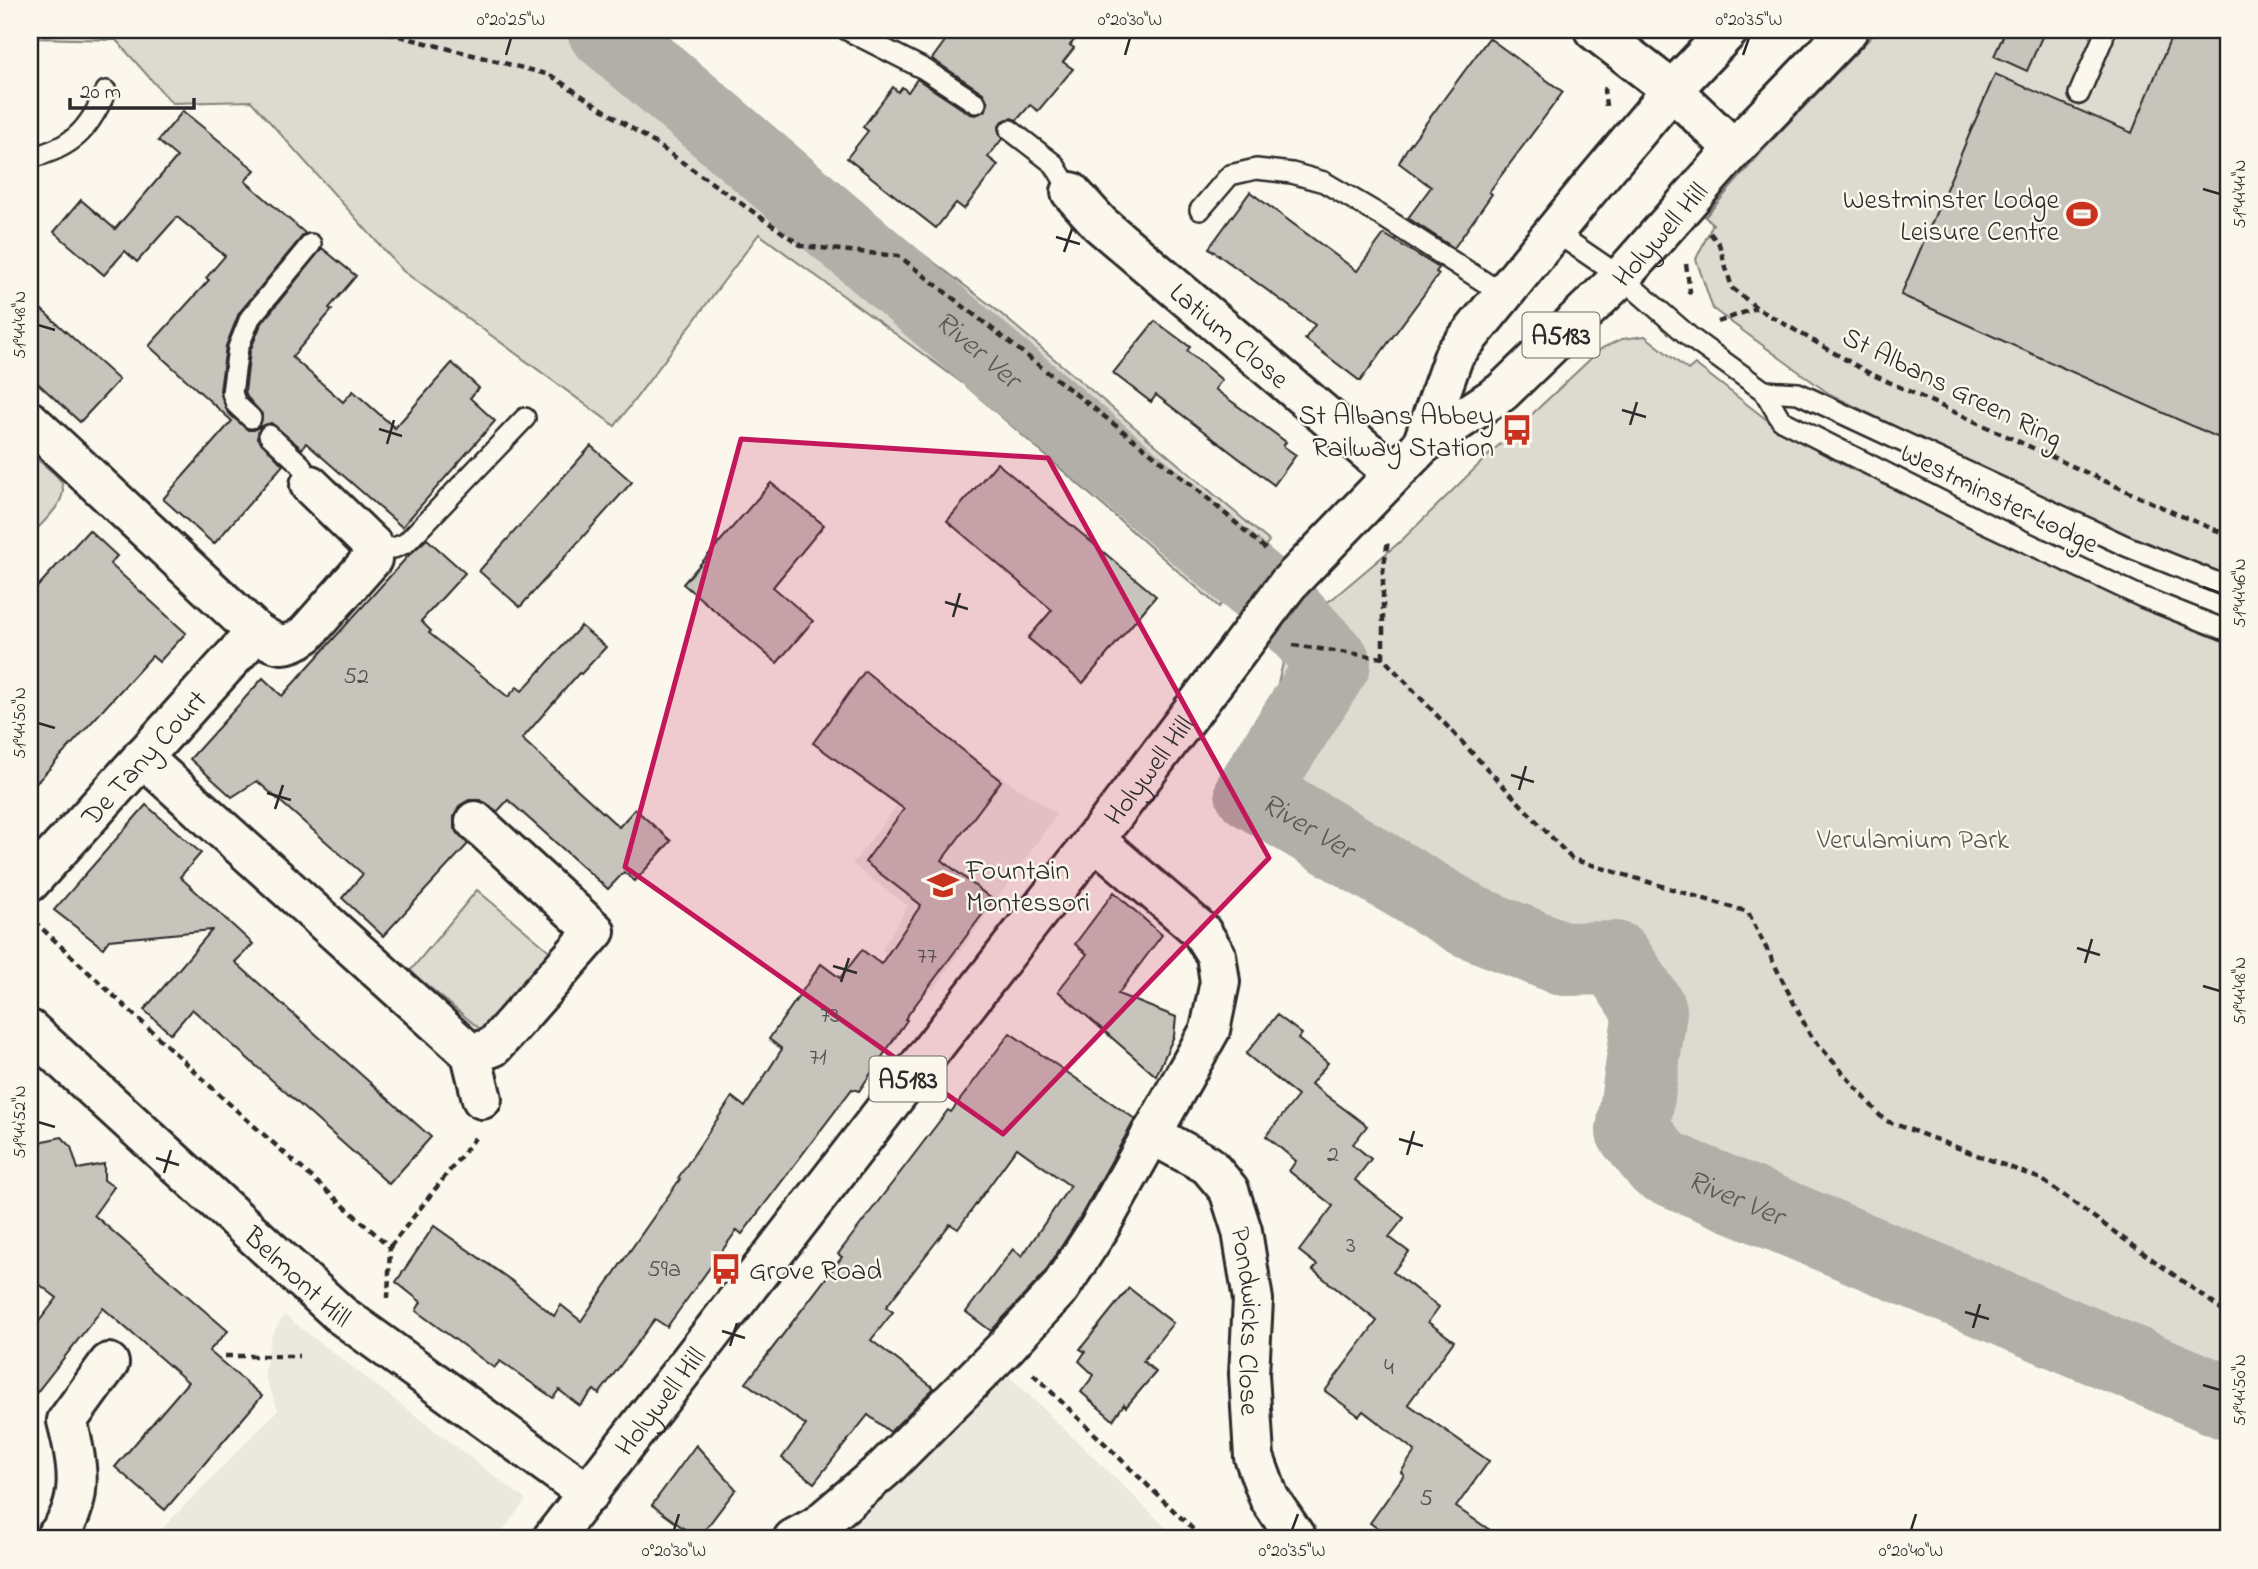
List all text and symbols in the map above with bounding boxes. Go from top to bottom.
text: 0°20'25"W [477,8,545,34]
text: 0°20'30"W [1098,8,1162,34]
text: 0°20'35"W [1715,8,1783,34]
scale bar [70,66,194,110]
text: 20 m [80,78,121,108]
text: 51°44'44"N [2228,160,2254,228]
street label: Holywell Hill [1604,174,1720,298]
place label: Westminster Lodge Leisure Centre [1843,181,2059,254]
sports icon: Westminster Lodge Leisure Centre [2065,197,2099,231]
street label: Latium Close [1159,274,1297,401]
text: 51°44'48"N [8,291,34,359]
water label: River Ver [924,302,1032,403]
road number: A5183 [1522,312,1600,358]
street label: St Albans Green Ring [1834,318,2068,460]
place label: St Albans Abbey Railway Station [1299,397,1494,470]
bus stop icon: St Albans Abbey Railway Station [1500,413,1534,447]
street label: Westminster Lodge [1892,434,2105,566]
text: 51°44'46"N [2228,558,2254,628]
house number: 52 [343,660,369,695]
street label: De Tany Court [72,682,218,838]
text: 51°44'50"N [8,687,34,759]
street label: Holywell Hill [1096,708,1206,836]
water label: River Ver [1252,783,1365,875]
park label: Verulamium Park [1816,821,2010,862]
place label: Fountain Montessori [965,852,1090,925]
school or university icon: Fountain Montessori [926,868,960,902]
house number: 77 [917,940,937,975]
text: 51°44'48"N [2228,957,2254,1025]
house number: 73 [820,999,840,1034]
house number: 71 [809,1041,827,1076]
road number: A5183 [870,1056,946,1102]
text: 51°44'52"N [8,1085,34,1159]
house number: 2 [1327,1138,1339,1173]
water label: River Ver [1680,1160,1794,1241]
street label: Belmont Hill [232,1218,358,1340]
street label: Pondwicks Close [1218,1224,1270,1417]
house number: 3 [1346,1229,1356,1264]
bus stop icon: Grove Road [709,1252,743,1286]
place label: Grove Road [749,1252,882,1293]
house number: 59a [647,1253,681,1288]
street label: Holywell Hill [606,1340,718,1466]
house number: 4 [1384,1351,1394,1386]
text: 51°44'50"N [2228,1354,2254,1426]
house number: 5 [1419,1482,1433,1517]
text: 0°20'30"W [642,1539,706,1565]
text: 0°20'35"W [1258,1539,1326,1565]
text: 0°20'40"W [1879,1539,1943,1565]

